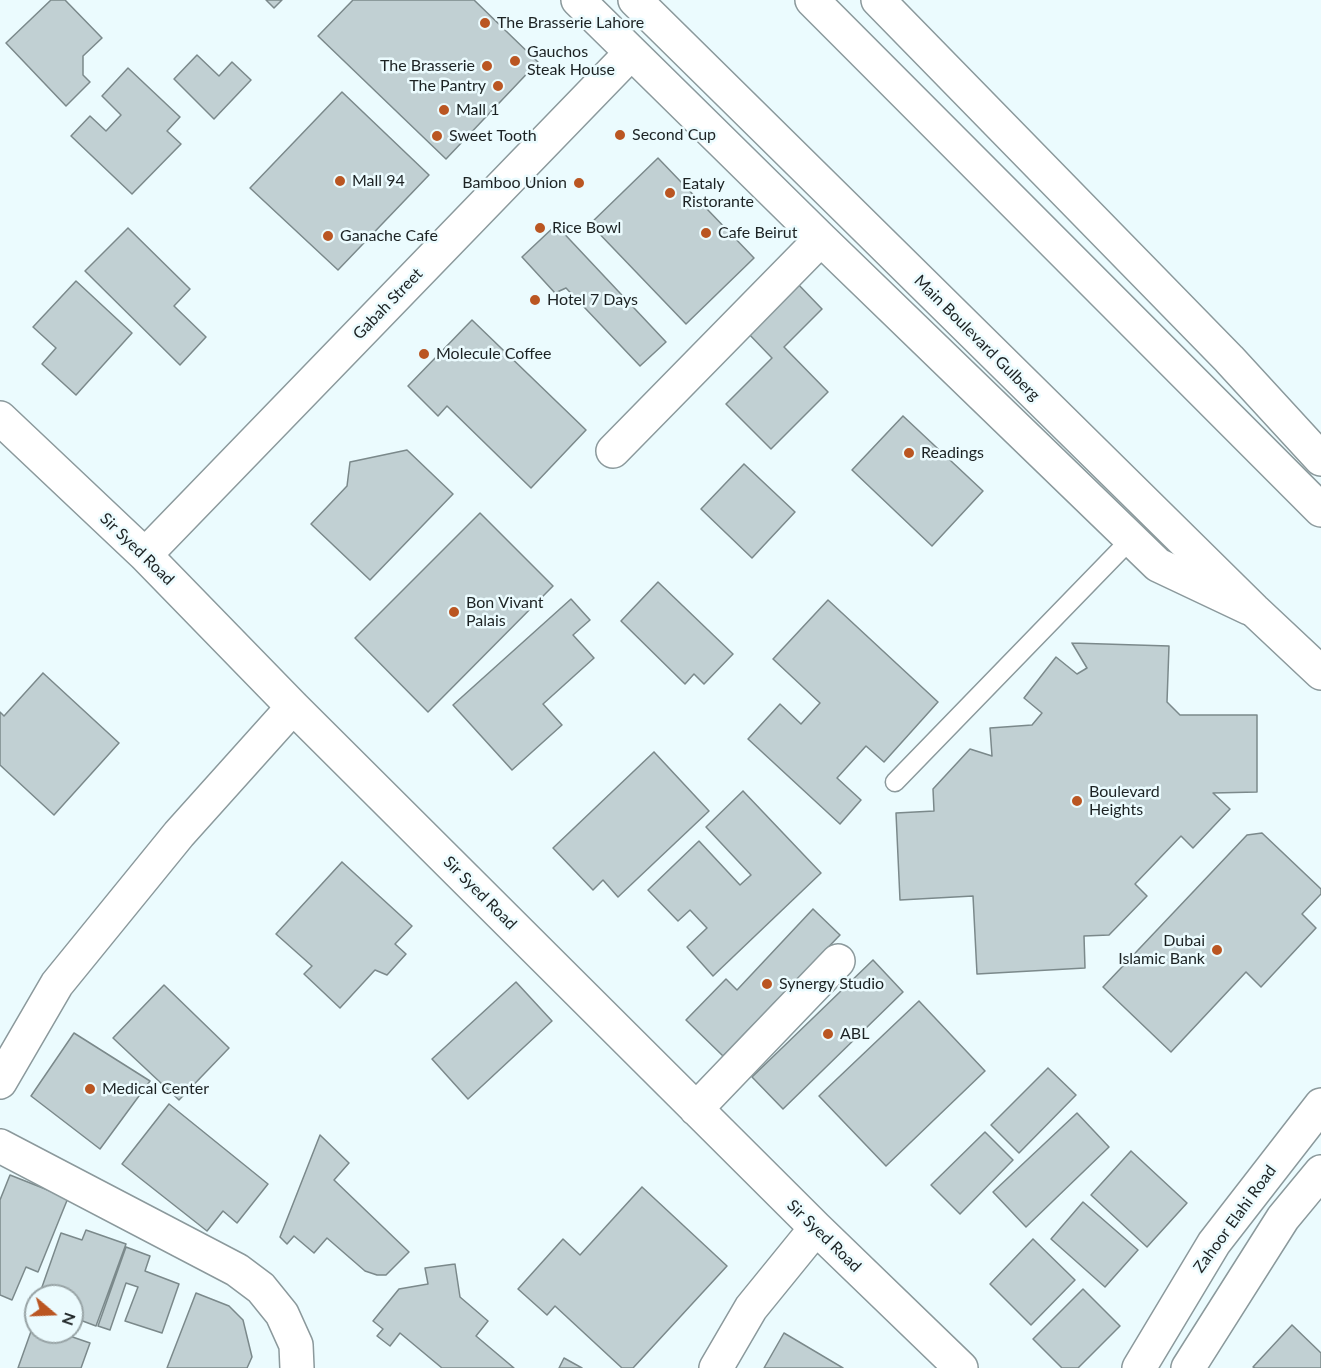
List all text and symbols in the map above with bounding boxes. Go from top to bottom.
place label: The Brasserie Lahore [497,13,644,33]
marker: The Brasserie Lahore [478,16,492,30]
place label: Gauchos Steak House [527,42,615,80]
marker: Gauchos Steak House [508,54,522,68]
place label: The Brasserie [380,56,475,76]
marker: The Brasserie [480,59,494,73]
place label: The Pantry [409,76,486,96]
marker: The Pantry [491,79,505,93]
place label: Mall 1 [456,100,499,120]
marker: Mall 1 [437,103,451,117]
place label: Second Cup [632,125,716,145]
place label: Sweet Tooth [449,126,537,146]
marker: Second Cup [613,128,627,142]
marker: Sweet Tooth [430,129,444,143]
place label: Mall 94 [352,171,405,191]
place label: Bamboo Union [462,173,567,193]
marker: Mall 94 [333,174,347,188]
place label: Eataly Ristorante [682,174,754,212]
marker: Bamboo Union [572,176,586,190]
marker: Eataly Ristorante [663,186,677,200]
place label: Rice Bowl [552,218,621,238]
marker: Rice Bowl [533,221,547,235]
place label: Cafe Beirut [718,223,797,243]
place label: Ganache Cafe [340,226,438,246]
marker: Cafe Beirut [699,226,713,240]
marker: Ganache Cafe [321,229,335,243]
street label: Gabah Street [349,264,427,344]
street label: Main Boulevard Gulberg [910,271,1044,405]
place label: Hotel 7 Days [547,290,638,310]
marker: Hotel 7 Days [528,293,542,307]
place label: Molecule Coffee [436,344,551,364]
marker: Molecule Coffee [417,347,431,361]
place label: Readings [921,443,984,463]
marker: Readings [902,446,916,460]
street label: Sir Syed Road [96,509,178,589]
place label: Bon Vivant Palais [466,593,544,631]
marker: Bon Vivant Palais [447,605,461,619]
place label: Boulevard Heights [1089,782,1160,820]
marker: Boulevard Heights [1070,794,1084,808]
street label: Sir Syed Road [439,852,521,934]
place label: Dubai Islamic Bank [1118,931,1205,969]
marker: Dubai Islamic Bank [1210,943,1224,957]
place label: Synergy Studio [779,974,884,994]
marker: Synergy Studio [760,977,774,991]
place label: ABL [840,1024,869,1044]
marker: ABL [821,1027,835,1041]
place label: Medical Center [102,1079,209,1099]
marker: Medical Center [83,1082,97,1096]
street label: Zahoor Elahi Road [1190,1162,1280,1276]
street label: Sir Syed Road [783,1196,865,1276]
north arrow [24,1284,84,1344]
text: N [59,1310,81,1328]

